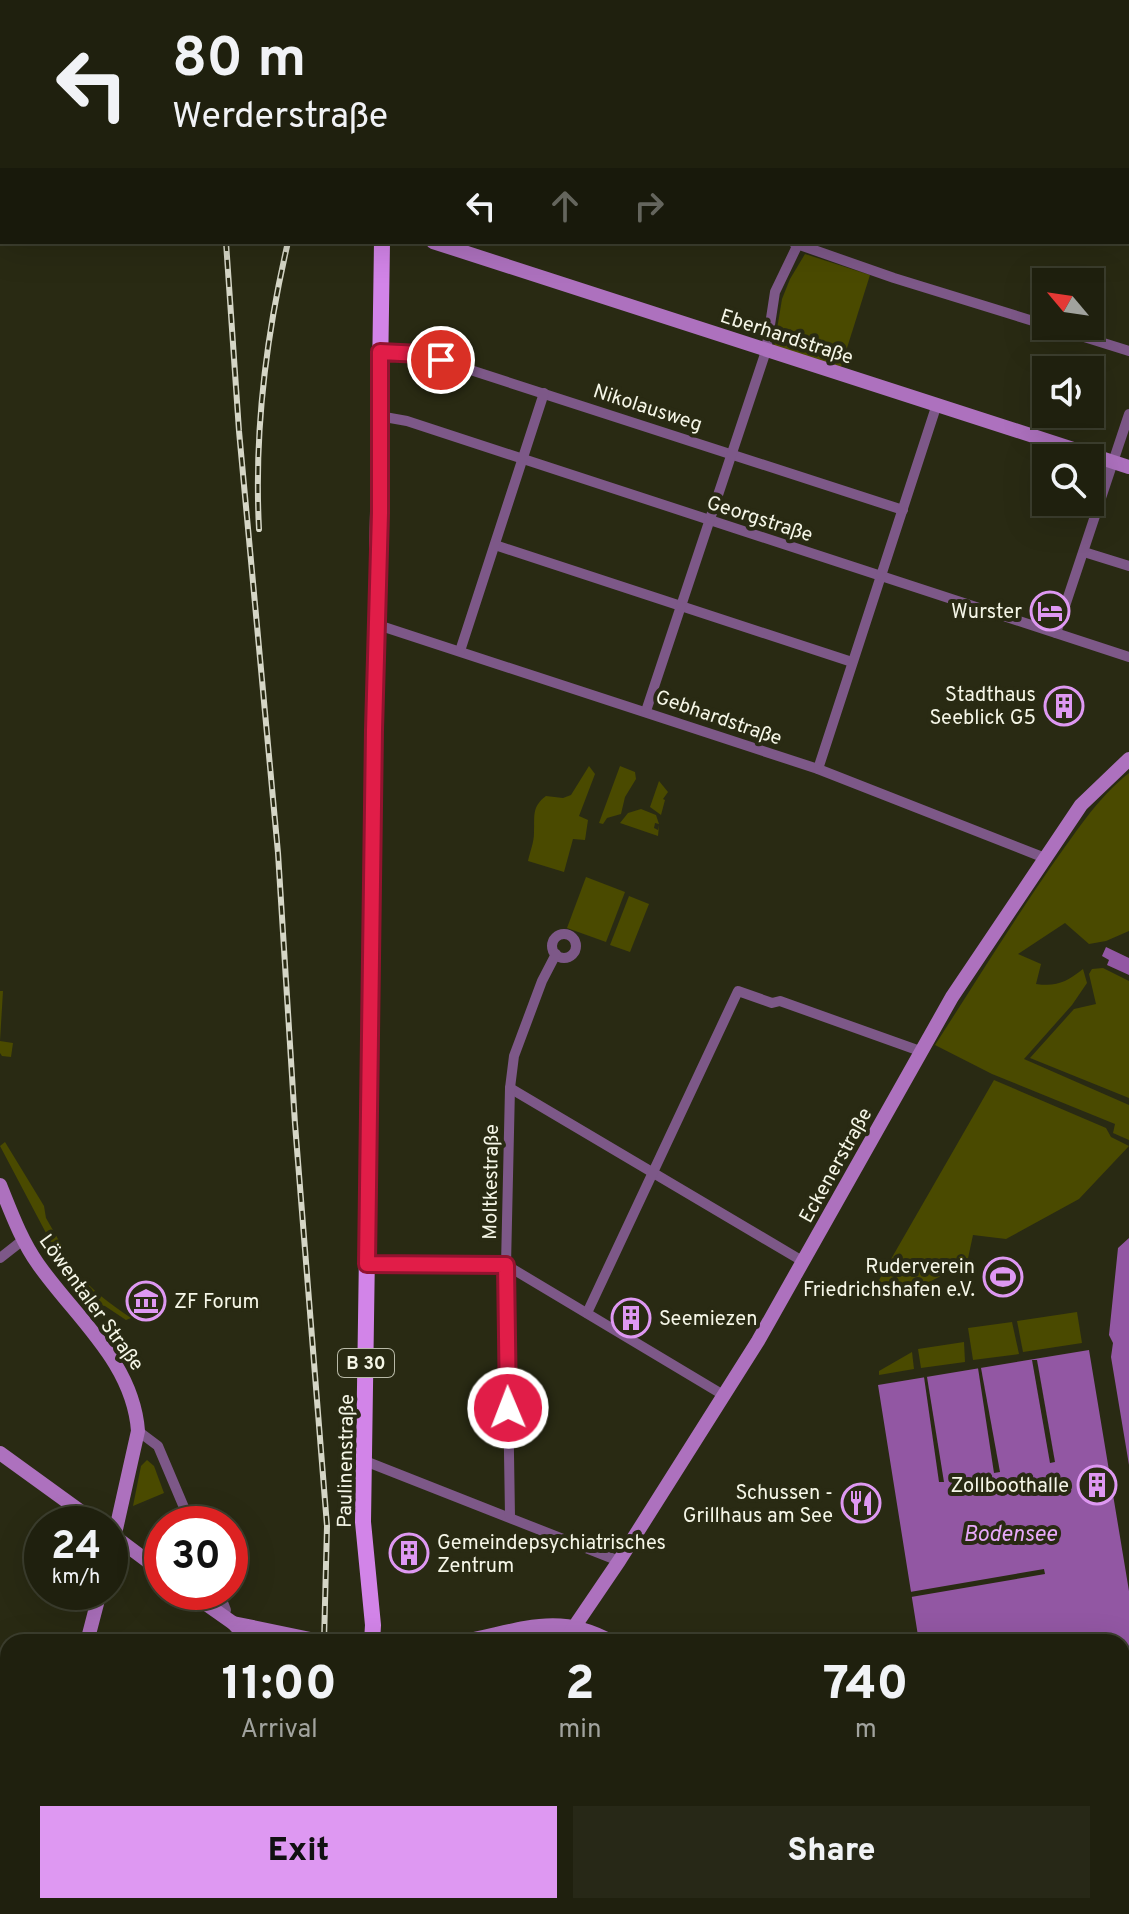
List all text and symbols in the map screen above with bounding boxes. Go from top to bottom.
text: 80 m [172,26,306,96]
icon: left [40,32,144,136]
text: Werderstraße [172,95,388,141]
icon: left [459,184,503,228]
icon: ahead [543,184,587,228]
icon: right [627,184,671,228]
north arrow [1032,268,1104,340]
map controls [1032,268,1104,516]
street label: Eberhardstraße [717,304,856,372]
pin [407,326,475,394]
icon: arrive [419,338,463,382]
button: sound [1032,356,1104,428]
street label: Nikolausweg [590,379,705,439]
button: search [1032,444,1104,516]
street label: Georgstraße [703,491,816,549]
hotel icon: Wurster [1029,590,1071,632]
place label: Wurster [951,600,1022,626]
place label: Stadthaus Seeblick G5 [929,683,1036,732]
street label: Gebhardstraße [652,685,785,753]
building icon: Stadthaus Seeblick G5 [1043,685,1085,727]
street label: Eckenerstraße [794,1104,879,1228]
street label: Moltkestraße [478,1124,506,1240]
street label: Löwentaler Straße [32,1230,149,1377]
place label: Ruderverein Friedrichshafen e.V. [803,1255,975,1304]
sports icon: Ruderverein Friedrichshafen e.V. [982,1256,1024,1298]
museum icon: ZF Forum [125,1280,167,1322]
place label: ZF Forum [174,1290,260,1316]
building icon: Seemiezen [610,1297,652,1339]
place label: Seemiezen [659,1307,757,1333]
road number: B 30 [338,1349,394,1377]
position arrow [466,1366,550,1450]
street label: Paulinenstraße [333,1394,361,1528]
building icon: Zollboothalle [1076,1464,1118,1506]
place label: Zollboothalle [950,1474,1069,1500]
place label: Schussen - Grillhaus am See [683,1481,833,1530]
restaurant icon: Schussen - Grillhaus am See [840,1482,882,1524]
speed limit sign: 30 [144,1506,248,1610]
water label: Bodensee [963,1522,1058,1549]
text: 24 [51,1523,101,1573]
place label: Gemeindepsychiatrisches Zentrum [437,1531,666,1580]
building icon: Gemeindepsychiatrisches Zentrum [388,1532,430,1574]
text: km/h [52,1565,100,1591]
text: 11:00 [222,1656,337,1716]
text: 2 [565,1656,595,1716]
text: 740 [823,1656,908,1716]
text: Arrival [240,1714,318,1747]
text: min [558,1714,602,1747]
text: m [855,1714,877,1747]
button: Exit [40,1806,557,1898]
button: Share [573,1806,1090,1898]

